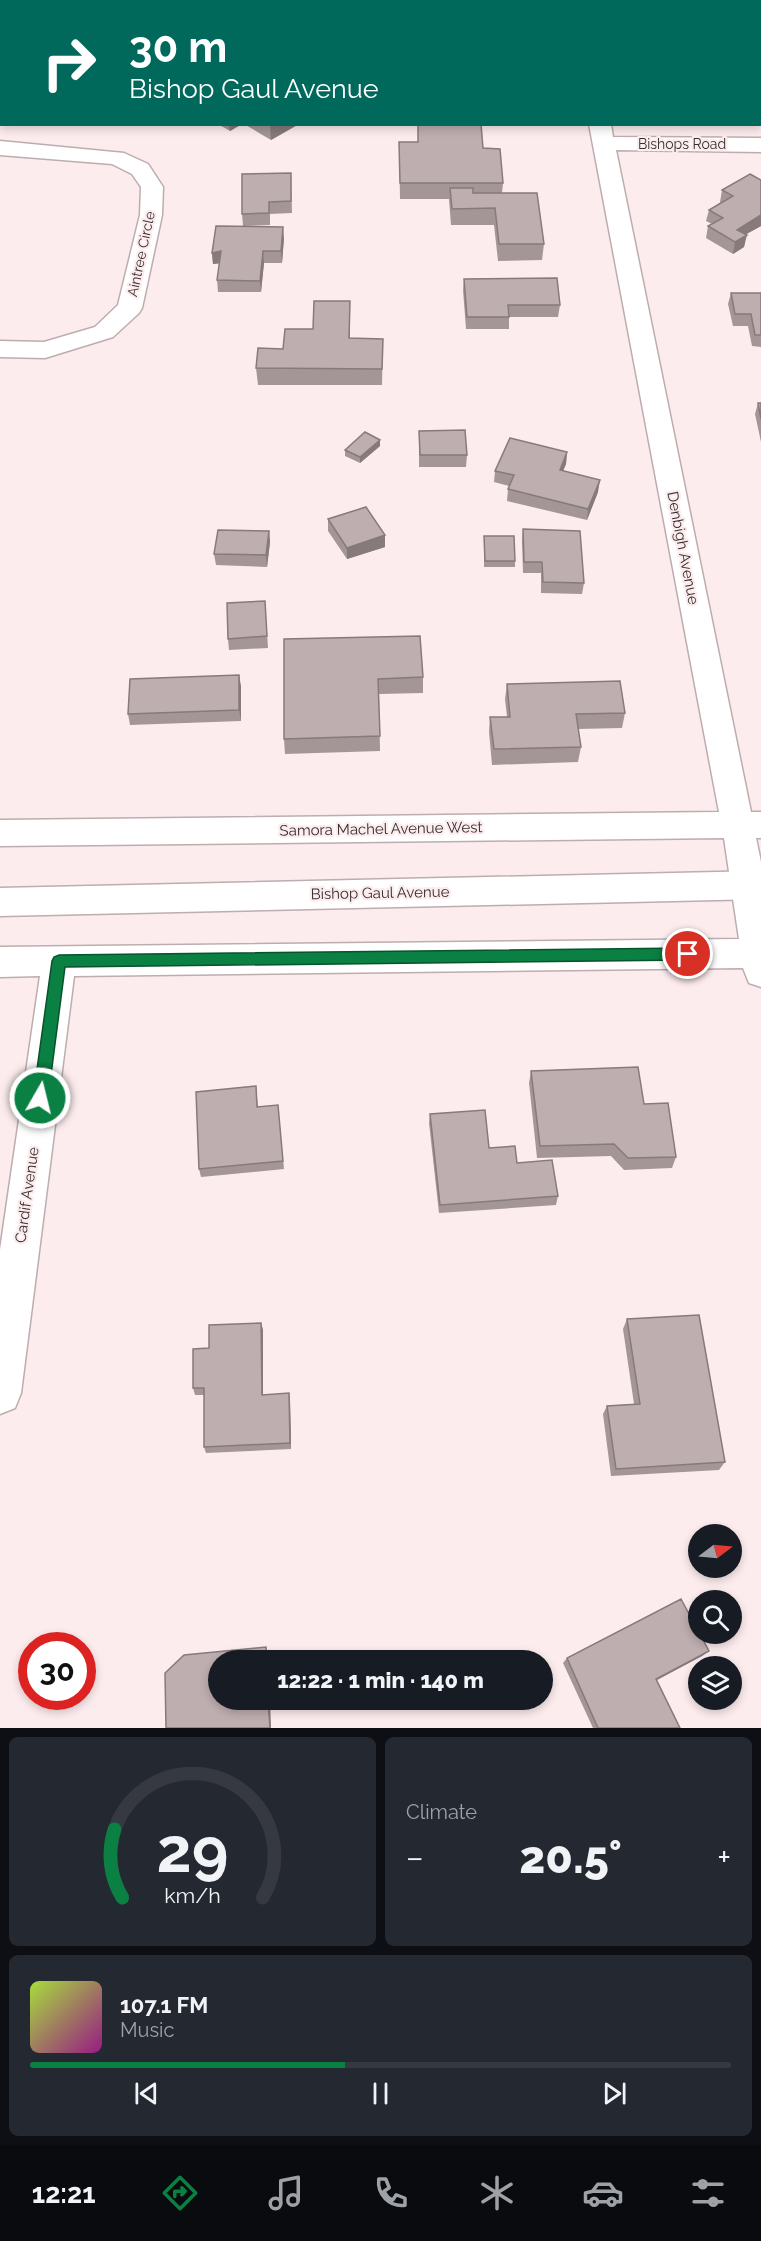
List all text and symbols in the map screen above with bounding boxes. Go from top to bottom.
text: 30 m [129,23,227,72]
icon: right [30,24,108,102]
text: Bishop Gaul Avenue [129,73,379,104]
street label: Bishops Road [638,136,726,152]
street label: Aintree Circle [124,210,158,298]
street label: Denbigh Avenue [663,490,703,606]
street label: Samora Machel Avenue West [279,818,483,840]
street label: Bishop Gaul Avenue [311,883,450,903]
pin [662,928,713,979]
icon: arrive [671,937,704,970]
position arrow [8,1066,72,1130]
street label: Cardif Avenue [11,1146,43,1244]
north arrow [688,1524,742,1578]
map controls [688,1524,742,1710]
button: search [688,1590,742,1644]
speed limit sign: 30 [18,1632,96,1710]
button: layers [688,1656,742,1710]
text: 12:22 · 1 min · 140 m [277,1667,484,1693]
text: Climate [406,1800,477,1824]
text: 29 [157,1813,228,1887]
text: 20.5° [519,1831,622,1884]
text: − [406,1838,424,1877]
text: + [717,1838,731,1877]
text: km/h [164,1884,221,1909]
text: 107.1 FM [120,1992,208,2018]
text: Music [120,2018,174,2042]
icon: previous [130,2077,163,2110]
icon: pause [364,2077,397,2110]
icon: next [598,2077,631,2110]
icon: directions [159,2172,201,2214]
icon: music [265,2172,307,2214]
icon: phone [370,2172,412,2214]
icon: climate [476,2172,518,2214]
icon: car [582,2172,624,2214]
icon: filters [687,2172,729,2214]
text: 12:21 [32,2178,96,2209]

